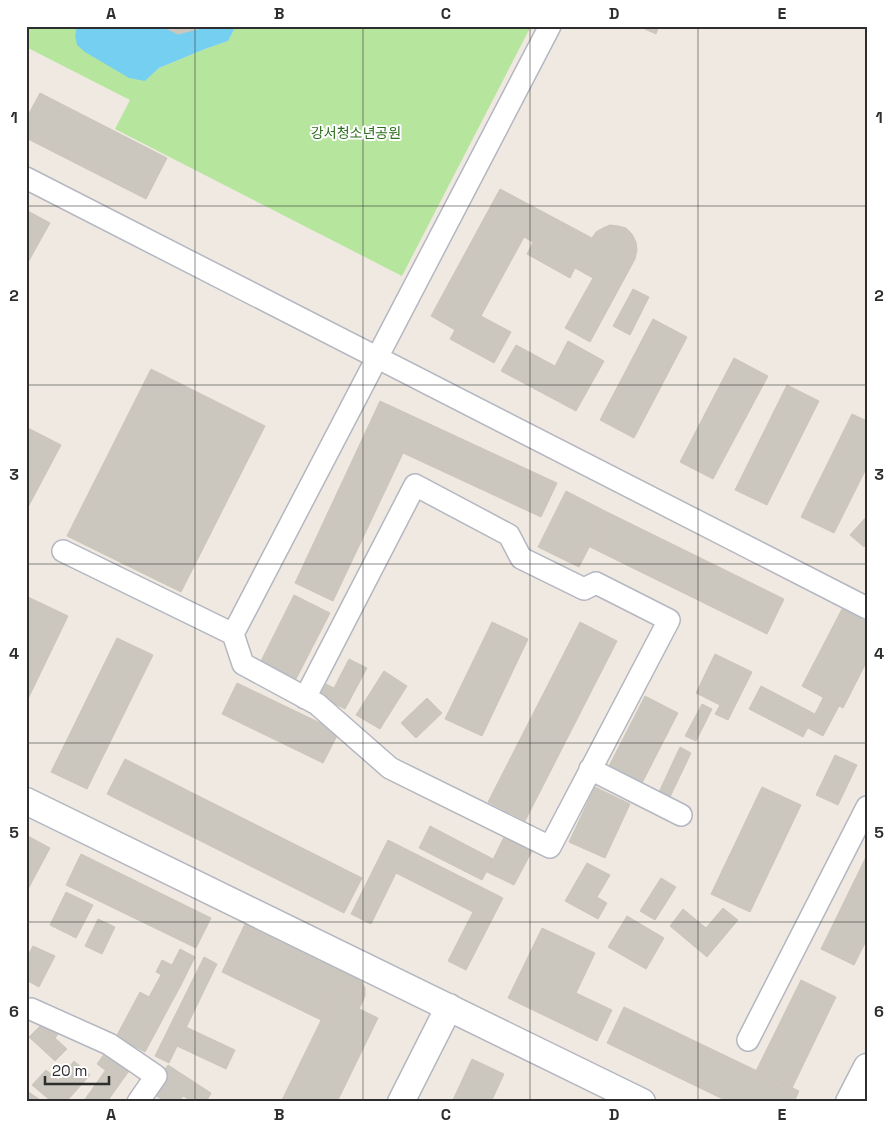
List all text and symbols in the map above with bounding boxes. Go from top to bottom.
text: A [106,3,116,24]
text: B [274,3,284,24]
text: C [441,3,451,24]
text: D [609,3,619,24]
text: E [778,3,787,24]
text: 1 [10,107,18,128]
text: 1 [875,107,883,128]
park label: 강서청소년공원 [311,124,401,142]
text: 2 [9,285,19,306]
text: 2 [874,285,884,306]
text: 3 [9,464,19,485]
text: 3 [874,464,884,485]
text: 4 [9,643,19,664]
text: 4 [874,643,884,664]
text: 5 [9,822,19,843]
text: 5 [874,822,884,843]
text: 6 [9,1001,19,1022]
text: 6 [874,1001,884,1022]
scale bar [45,1053,109,1085]
text: 20 m [52,1061,87,1080]
text: A [106,1104,116,1125]
text: B [274,1104,284,1125]
text: C [441,1104,451,1125]
text: D [609,1104,619,1125]
text: E [778,1104,787,1125]

